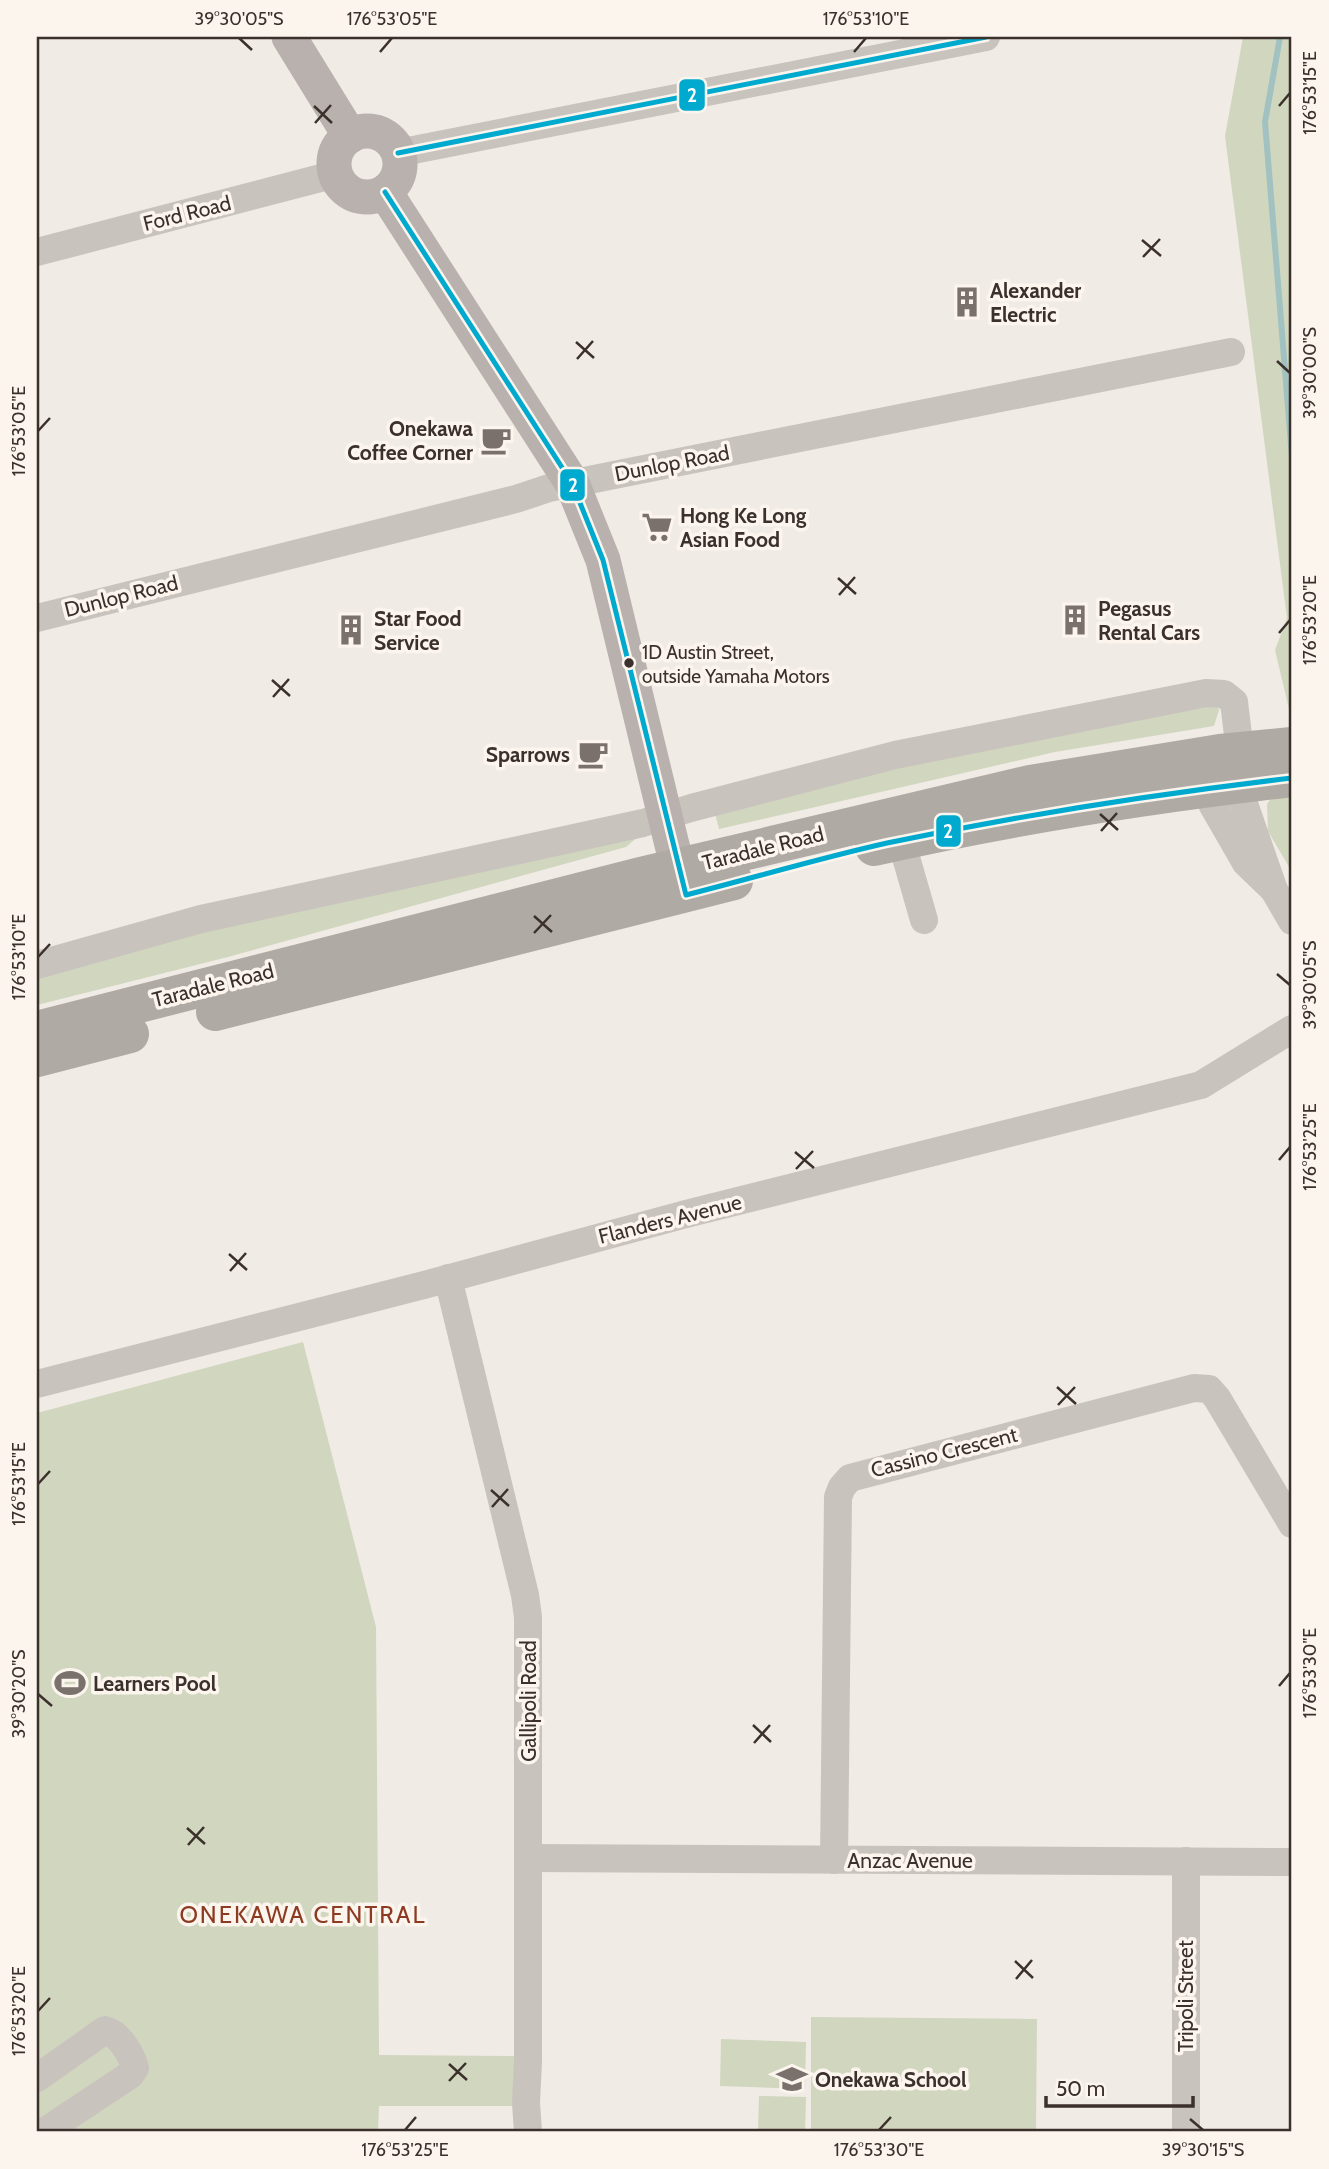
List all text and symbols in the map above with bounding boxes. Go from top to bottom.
text: 39°30'05"S [194,8,284,30]
text: 176°53'05"E [347,8,437,30]
text: 176°53'10"E [823,8,909,30]
text: 176°53'15"E [1299,51,1321,135]
line badge: 2 [678,78,706,112]
text: 2 [687,84,697,107]
street label: Ford Road [140,190,234,236]
place label: Alexander Electric [990,278,1081,327]
building icon: Alexander Electric [950,285,984,319]
text: 39°30'00"S [1299,327,1321,419]
text: 176°53'05"E [8,386,30,476]
place label: Onekawa Coffee Corner [347,416,474,465]
cafe icon: Onekawa Coffee Corner [479,423,513,457]
street label: Dunlop Road [613,440,731,486]
line badge: 2 [559,468,586,502]
text: 2 [568,474,578,497]
place label: Hong Ke Long Asian Food [680,503,807,552]
supermarket icon: Hong Ke Long Asian Food [640,510,674,544]
street label: Dunlop Road [62,570,180,622]
text: 176°53'20"E [1299,575,1321,665]
place label: Pegasus Rental Cars [1098,596,1200,645]
building icon: Pegasus Rental Cars [1058,603,1092,637]
place label: Star Food Service [374,606,462,655]
building icon: Star Food Service [334,613,368,647]
place label: 1D Austin Street, outside Yamaha Motors [642,641,830,688]
marker: 1D Austin Street, outside Yamaha Motors [622,656,636,670]
cafe icon: Sparrows [576,737,610,771]
place label: Sparrows [486,742,570,767]
line badge: 2 [935,814,962,848]
text: 2 [943,820,953,843]
street label: Taradale Road [700,821,826,875]
text: 176°53'10"E [8,914,30,1000]
text: 39°30'05"S [1299,940,1321,1030]
street label: Taradale Road [150,958,276,1012]
text: 176°53'25"E [1299,1103,1321,1191]
street label: Flanders Avenue [596,1189,744,1249]
street label: Cassino Crescent [868,1422,1020,1482]
text: 176°53'15"E [8,1442,30,1526]
text: 176°53'30"E [1299,1628,1321,1718]
street label: Gallipoli Road [516,1640,541,1762]
text: 39°30'20"S [8,1650,30,1738]
sports icon: Learners Pool [53,1666,87,1700]
place label: Learners Pool [93,1671,217,1696]
street label: Anzac Avenue [847,1848,973,1873]
district label: ONEKAWA CENTRAL [179,1900,427,1929]
street label: Tripoli Street [1173,1940,1198,2052]
text: 176°53'20"E [8,1966,30,2056]
school or university icon: Onekawa School [775,2062,809,2096]
scale bar [1046,2064,1192,2108]
place label: Onekawa School [815,2067,967,2092]
text: 50 m [1056,2076,1105,2101]
text: 176°53'25"E [361,2139,449,2161]
text: 176°53'30"E [834,2139,924,2161]
text: 39°30'15"S [1162,2139,1244,2161]

